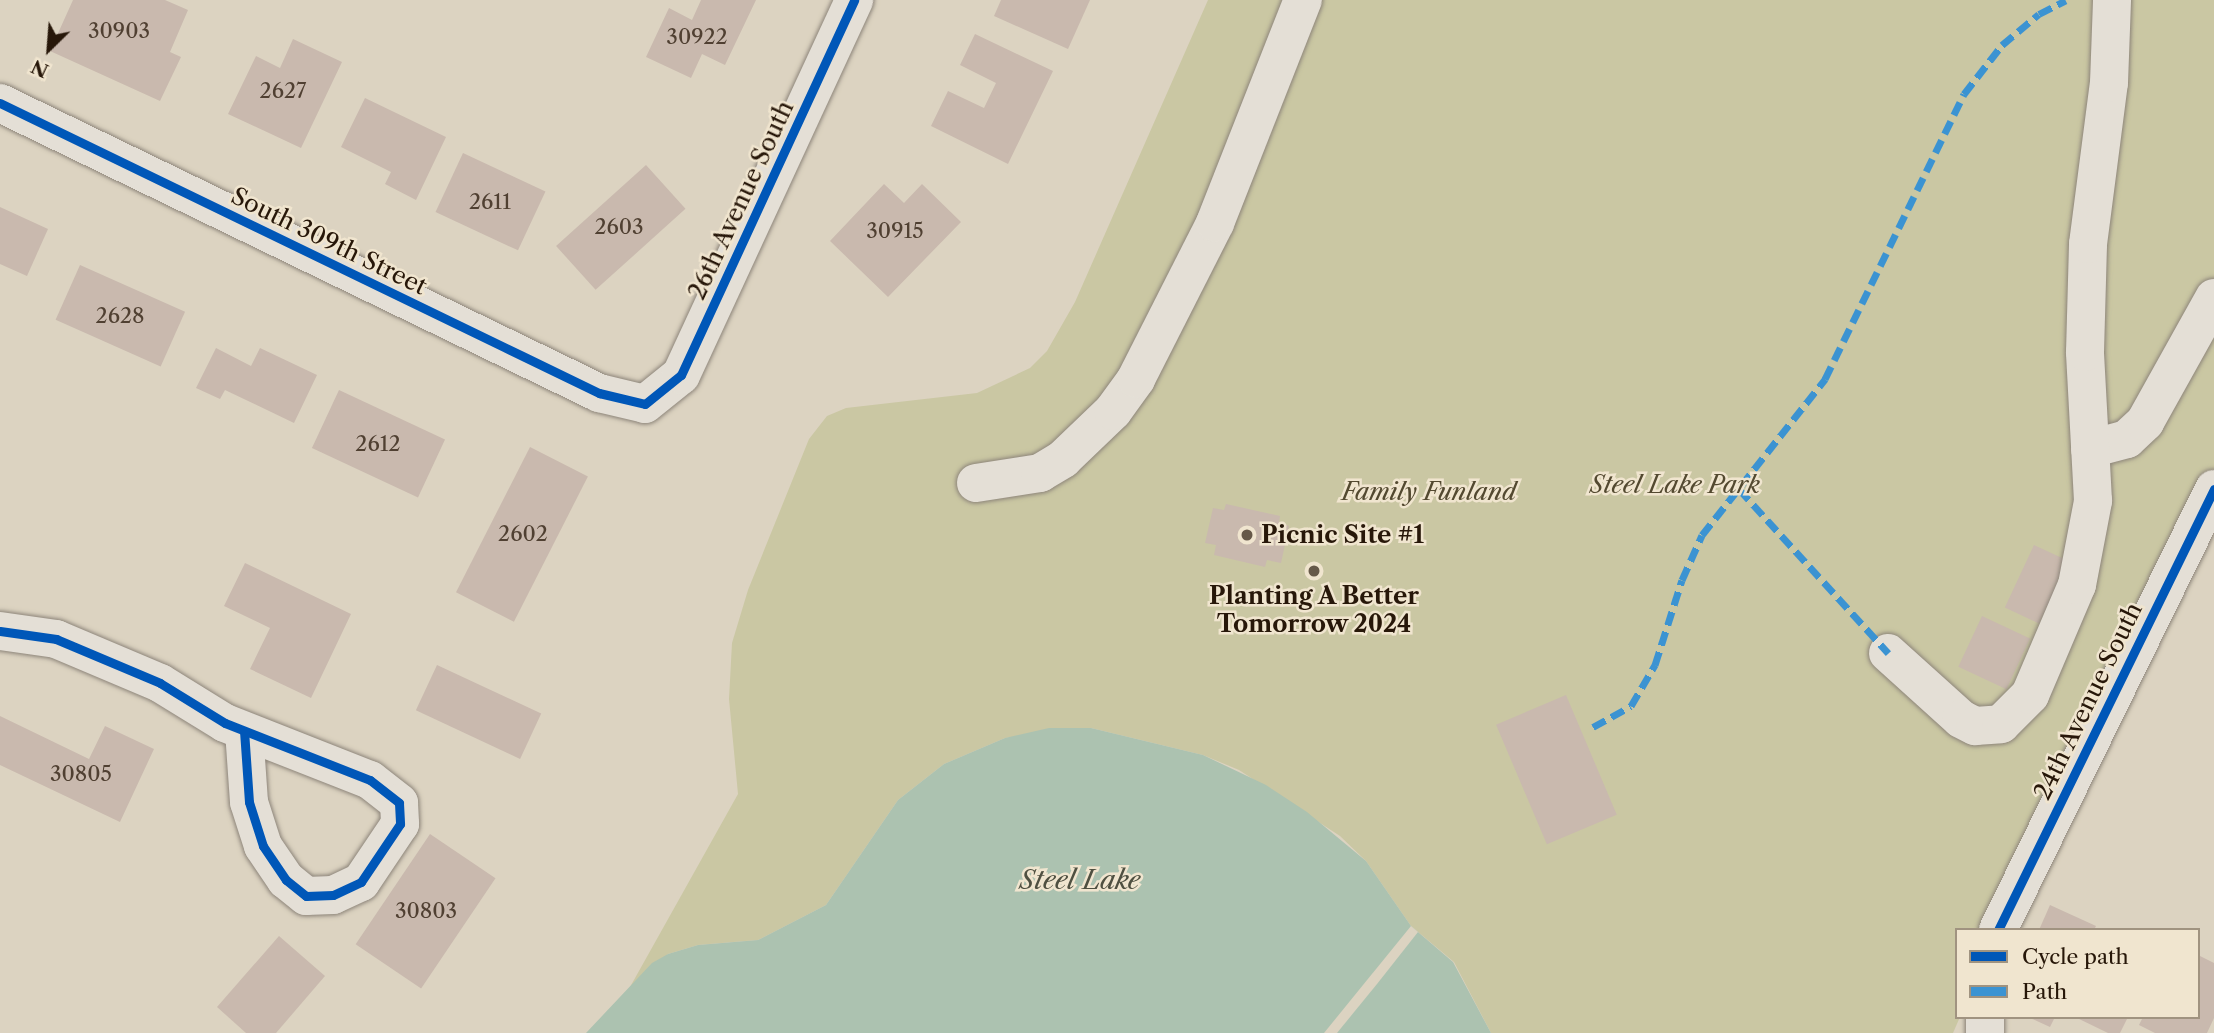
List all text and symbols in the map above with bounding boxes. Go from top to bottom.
north arrow [14,14,84,84]
house number: 30903 [88,18,150,44]
house number: 30922 [666,24,728,50]
text: N [28,55,52,82]
house number: 2627 [260,78,306,104]
street label: 26th Avenue South [682,96,800,304]
street label: South 309th Street [226,181,432,301]
house number: 2611 [469,189,511,215]
house number: 2603 [594,214,644,240]
house number: 30915 [866,218,924,244]
house number: 2628 [96,303,144,329]
house number: 2612 [355,431,401,457]
park label: Steel Lake Park [1590,471,1760,499]
park label: Family Funland [1342,478,1516,506]
house number: 2602 [498,521,548,547]
place label: Picnic Site #1 [1261,521,1424,549]
marker: Picnic Site #1 [1239,527,1255,543]
marker: Planting A Better Tomorrow 2024 [1306,563,1322,579]
place label: Planting A Better Tomorrow 2024 [1208,582,1420,638]
street label: 24th Avenue South [2028,597,2148,805]
house number: 30805 [50,761,112,787]
water label: Steel Lake [1020,865,1140,897]
house number: 30803 [395,898,457,924]
legend [1955,928,2200,1019]
text: Cycle path [2022,944,2129,969]
text: Path [2022,979,2067,1004]

